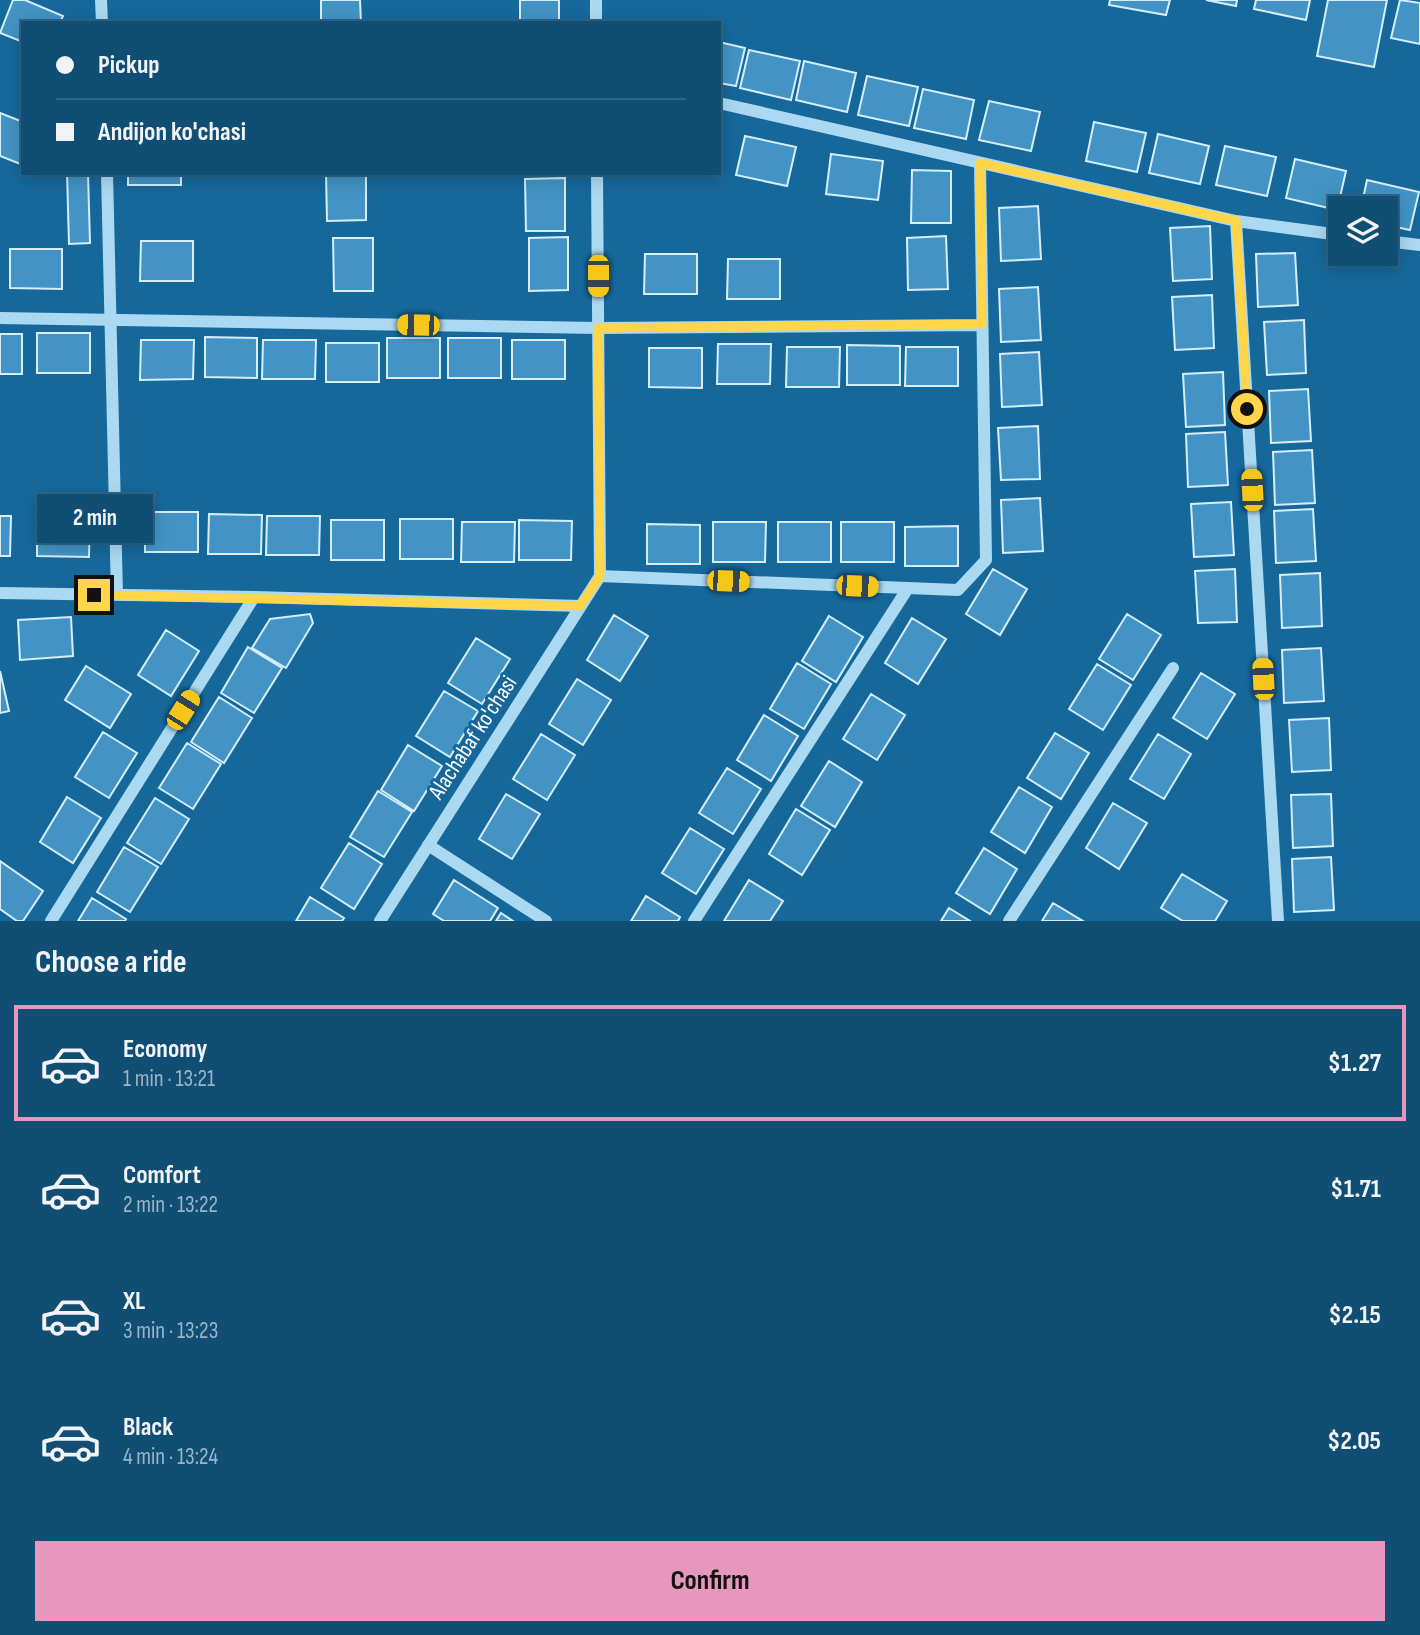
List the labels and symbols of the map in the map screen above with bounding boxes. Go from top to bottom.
car [588,255,609,297]
car [397,314,440,336]
route start [1231,393,1263,425]
car [1241,468,1264,512]
callout: 2 min [36,494,152,542]
car [707,570,750,592]
car [836,575,879,597]
route end [78,579,110,611]
car [1252,657,1275,701]
street label: Alachabaf ko'chasi [422,670,523,806]
car [163,687,204,733]

